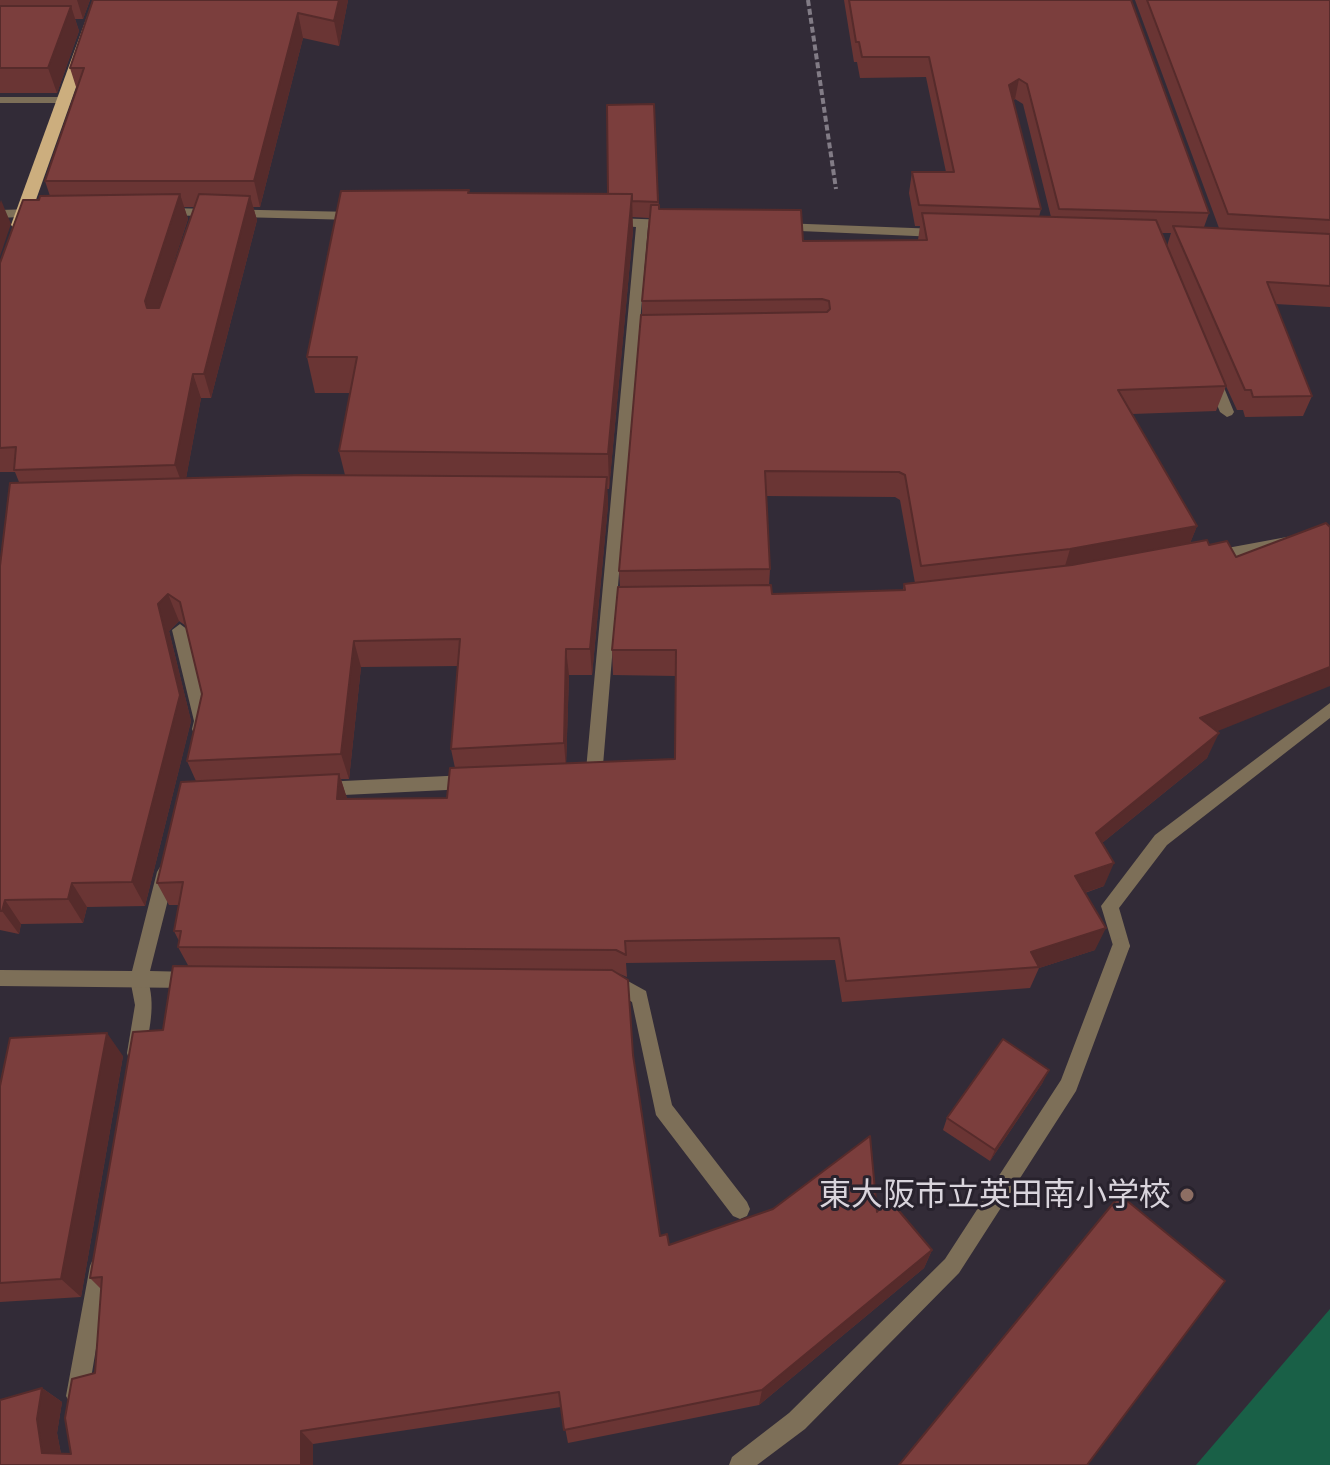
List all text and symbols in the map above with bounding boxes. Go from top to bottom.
place label: 東大阪市立英田南小学校 [819,1176,1171,1214]
marker: 東大阪市立英田南小学校 [1178,1186,1196,1204]

